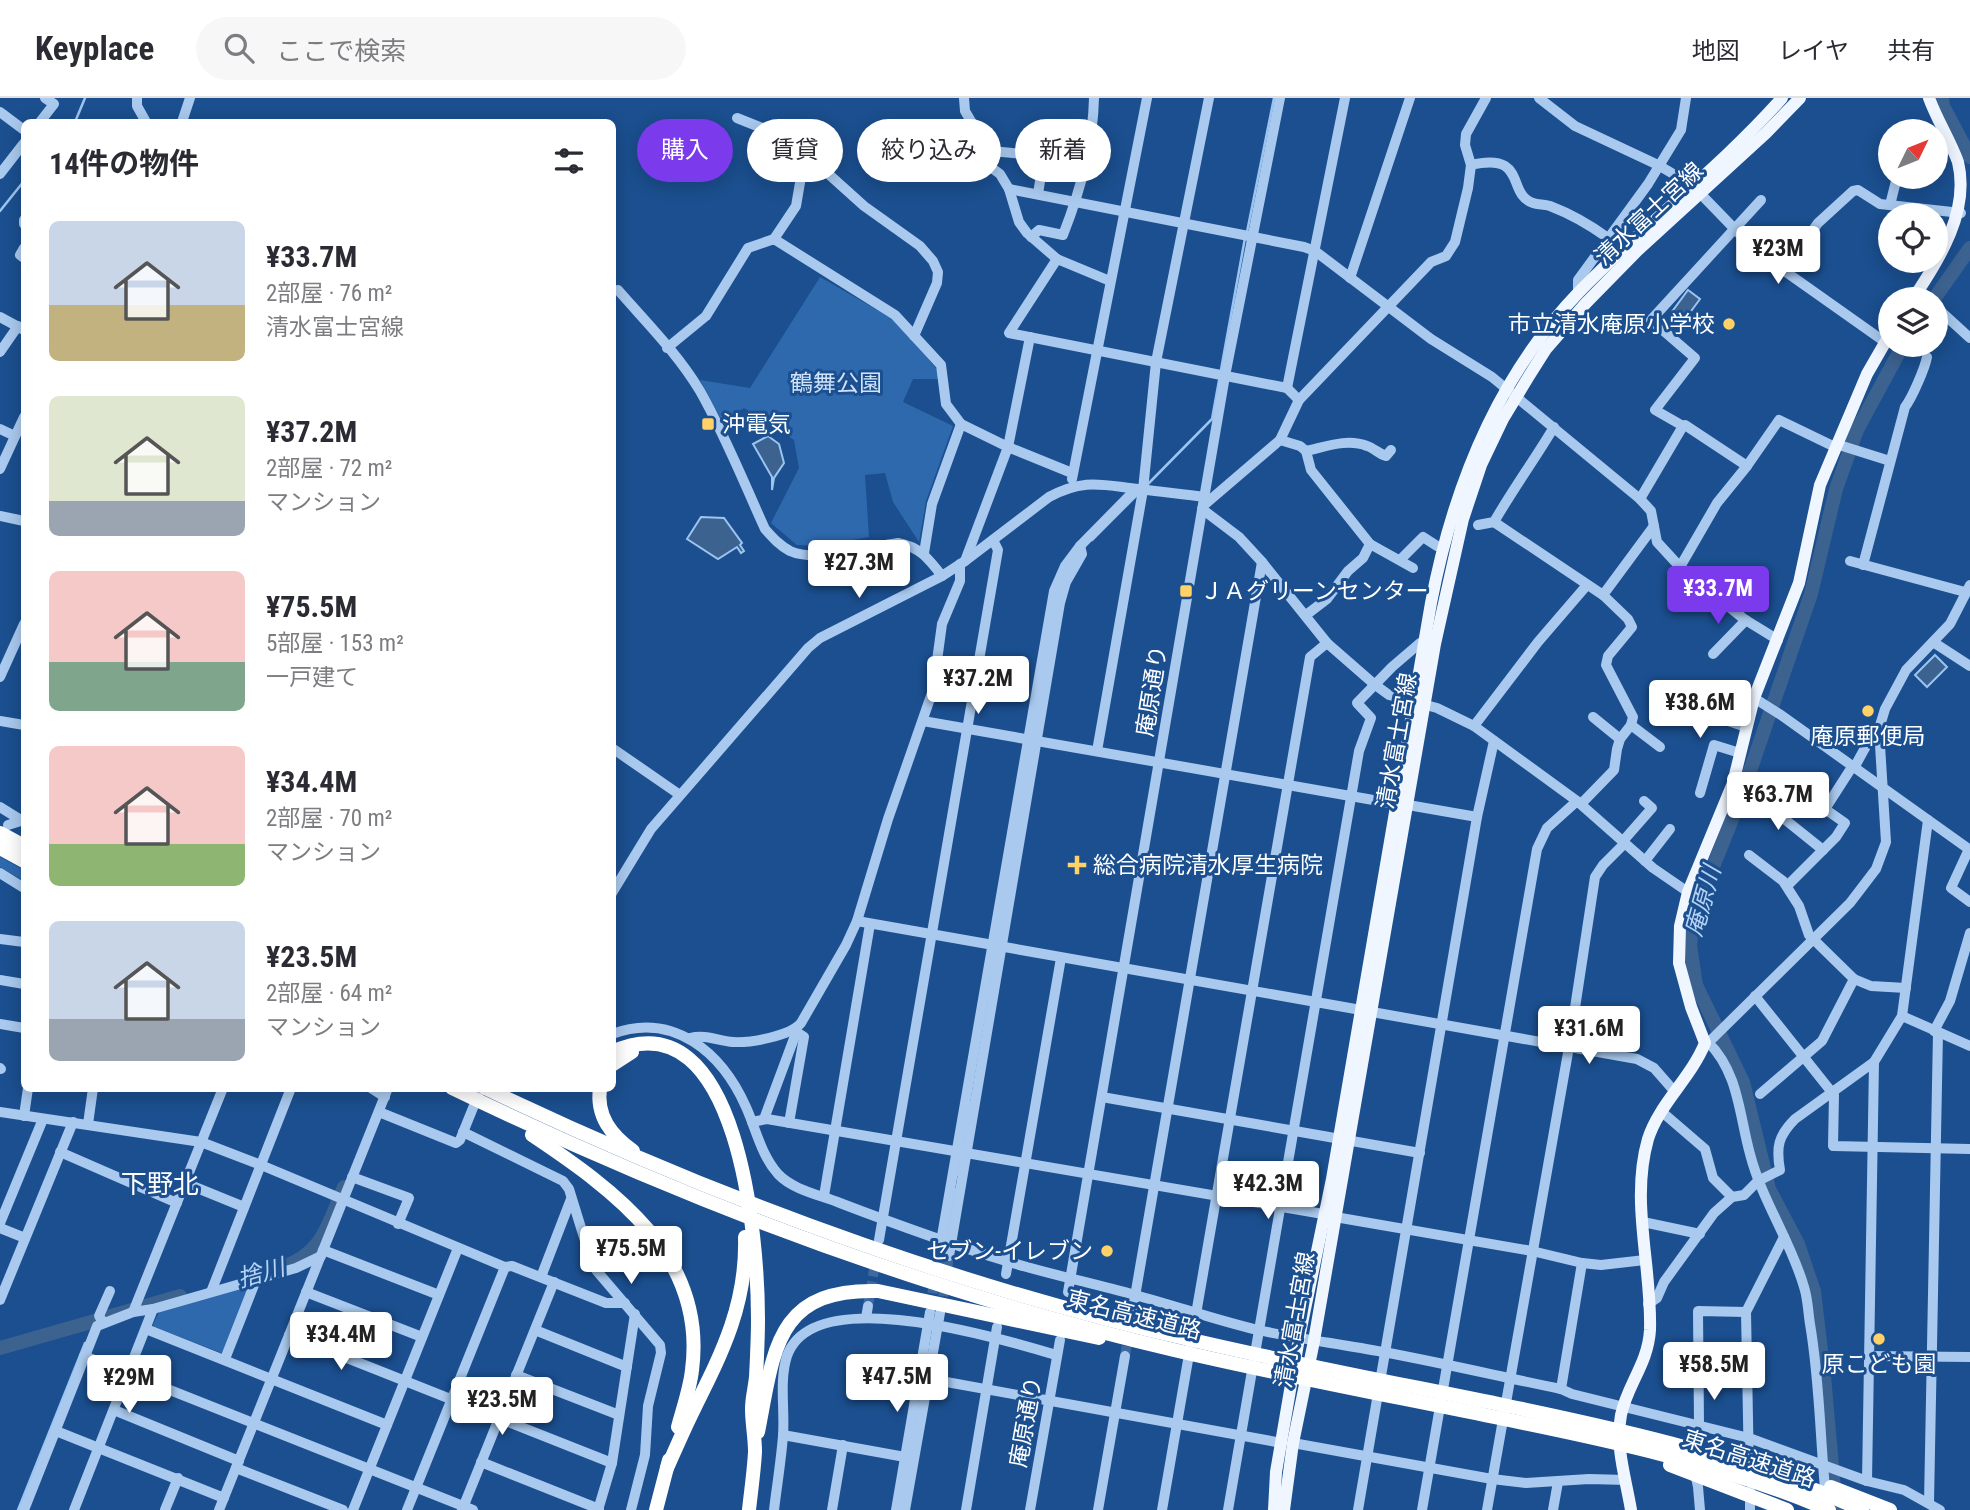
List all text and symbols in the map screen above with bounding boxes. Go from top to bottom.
search box [196,17,686,80]
text: Keyplace [35,29,154,68]
icon: search [220,29,258,67]
text: ここで検索 [276,36,406,66]
text: 地図 [1692,37,1740,65]
text: レイヤ [1778,37,1849,65]
text: 共有 [1887,37,1935,65]
chip: 購入 [637,119,733,182]
chip: 賃貸 [747,119,843,182]
chip: 絞り込み [857,119,1001,182]
chip: 新着 [1015,119,1111,182]
north arrow [1878,119,1948,189]
map controls [1878,119,1948,357]
icon: filters [550,142,588,180]
text: 14件の物件 [49,146,199,181]
street label: 清水富士宮線 [1589,157,1709,271]
button: locate [1878,203,1948,273]
pin: ¥23M [1737,226,1819,286]
text: ¥23M [1752,235,1804,262]
text: ¥33.7M [266,239,357,274]
icon: home [105,249,189,333]
text: 2部屋 · 76 m² [266,280,392,307]
button: layers [1878,287,1948,357]
place label: 市立清水庵原小学校 [1508,311,1715,338]
text: 清水富士宮線 [266,314,404,341]
marker: 市立清水庵原小学校 [1721,316,1737,332]
park label: 鶴舞公園 [790,370,882,397]
place label: 沖電気 [722,411,791,438]
text: ¥37.2M [266,414,357,449]
marker: 沖電気 [700,416,716,432]
icon: home [105,424,189,508]
text: 2部屋 · 72 m² [266,455,392,482]
text: マンション [266,489,381,516]
pin: ¥27.3M [802,540,916,600]
text: ¥27.3M [824,549,894,576]
pin: ¥33.7M [1661,566,1775,626]
text: ¥33.7M [1683,575,1753,602]
place label: ＪＡグリーンセンター [1200,578,1429,605]
marker: ＪＡグリーンセンター [1178,583,1194,599]
text: ¥75.5M [266,589,357,624]
icon: home [105,599,189,683]
text: 5部屋 · 153 m² [266,630,404,657]
street label: 庵原通り [1131,643,1173,739]
pin: ¥37.2M [921,656,1035,716]
text: 一戸建て [266,664,358,691]
text: ¥37.2M [943,665,1013,692]
street label: 清水富士宮線 [1372,671,1422,811]
pin: ¥38.6M [1643,680,1757,740]
text: ¥38.6M [1665,689,1735,716]
marker: 庵原郵便局 [1860,703,1876,719]
place label: 庵原郵便局 [1811,723,1926,750]
text: ¥34.4M [266,764,357,799]
pin: ¥63.7M [1721,772,1835,832]
icon: home [105,774,189,858]
text: ¥63.7M [1743,781,1813,808]
text: 2部屋 · 70 m² [266,805,392,832]
text: マンション [266,839,381,866]
place label: 総合病院清水厚生病院 [1093,852,1323,879]
marker: 総合病院清水厚生病院 [1067,855,1087,875]
water label: 庵原川 [1680,860,1727,939]
text: ¥23.5M [266,939,357,974]
icon: home [105,949,189,1033]
text: 2部屋 · 64 m² [266,980,392,1007]
pin: ¥31.6M [1532,1006,1646,1066]
text: マンション [266,1014,381,1041]
text: ¥31.6M [1554,1015,1624,1042]
pin: ¥42.3M [1211,1162,1325,1221]
district label: 下野北 [121,1169,199,1199]
text: ¥42.3M [1233,1170,1303,1197]
pin: ¥75.5M [574,1226,688,1286]
text: ¥75.5M [596,1235,666,1262]
place label: セブン-イレブン [926,1238,1093,1265]
marker: セブン-イレブン [1099,1243,1115,1259]
street label: 清水富士宮線 [1270,1250,1320,1390]
water label: 捨川 [234,1252,291,1293]
street label: 東名高速道路 [1064,1285,1204,1345]
pin: ¥34.4M [284,1312,398,1372]
text: ¥34.4M [306,1321,376,1348]
marker: 原こども園 [1871,1331,1887,1347]
pin: ¥58.5M [1657,1342,1771,1402]
text: ¥58.5M [1679,1351,1749,1378]
place label: 原こども園 [1822,1351,1937,1378]
pin: ¥47.5M [840,1354,954,1414]
pin: ¥29M [88,1356,170,1415]
text: ¥47.5M [862,1363,932,1390]
text: ¥29M [103,1364,155,1391]
street label: 庵原通り [1005,1374,1047,1470]
pin: ¥23.5M [445,1378,559,1437]
text: ¥23.5M [467,1386,537,1413]
street label: 東名高速道路 [1679,1425,1819,1493]

